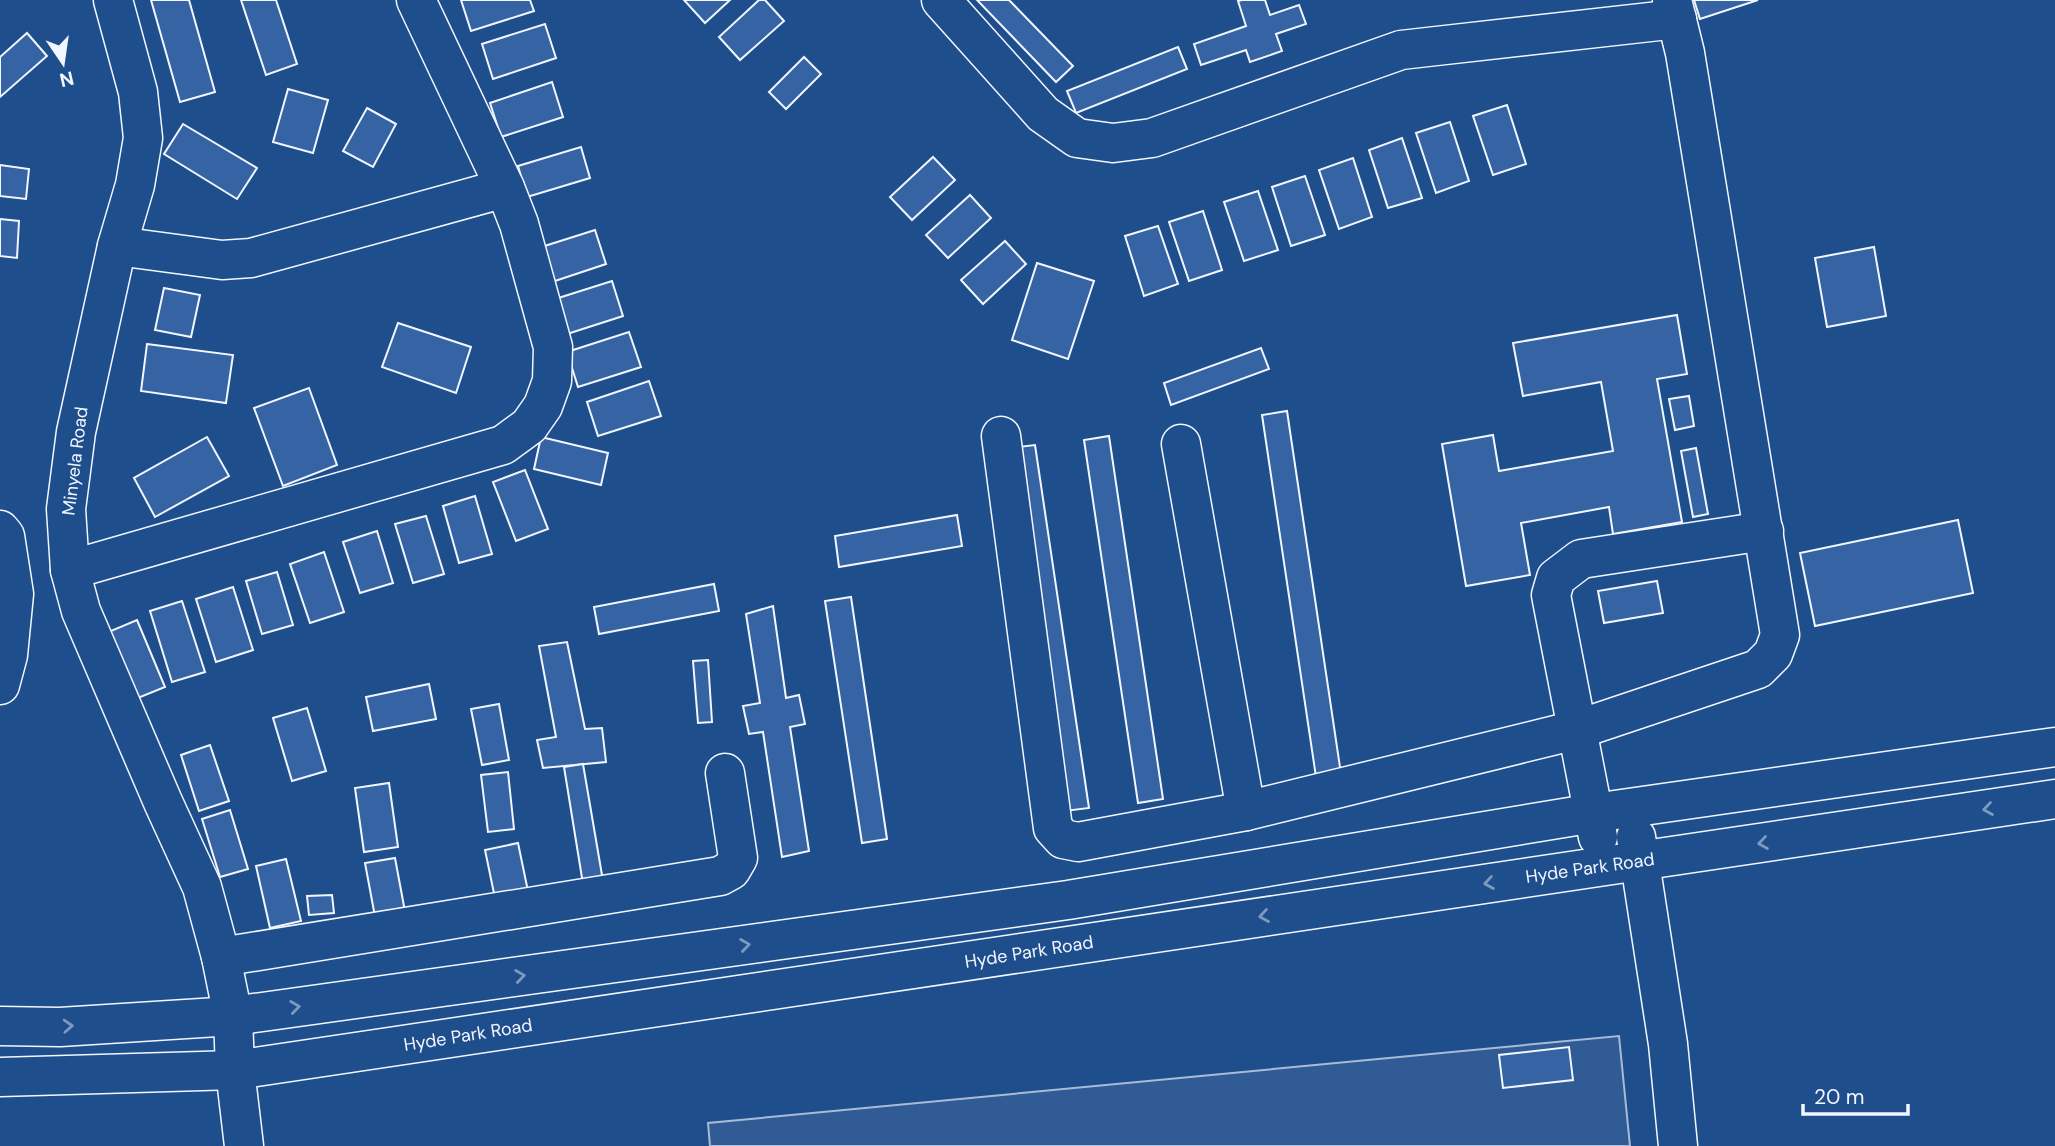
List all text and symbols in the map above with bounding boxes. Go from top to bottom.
north arrow [28,28,98,98]
text: N [57,65,76,93]
street label: Minyela Road [56,405,94,517]
one-way arrow [1982,801,1993,816]
one-way arrow [1757,835,1768,850]
street label: Hyde Park Road [1524,847,1656,889]
one-way arrow [1483,875,1495,890]
one-way arrow [1258,909,1270,924]
street label: Hyde Park Road [963,930,1095,974]
one-way arrow [740,937,751,952]
one-way arrow [514,969,526,984]
one-way arrow [289,1000,301,1015]
street label: Hyde Park Road [402,1013,534,1057]
one-way arrow [63,1019,74,1034]
scale bar [1803,1072,1908,1116]
text: 20 m [1814,1083,1865,1111]

